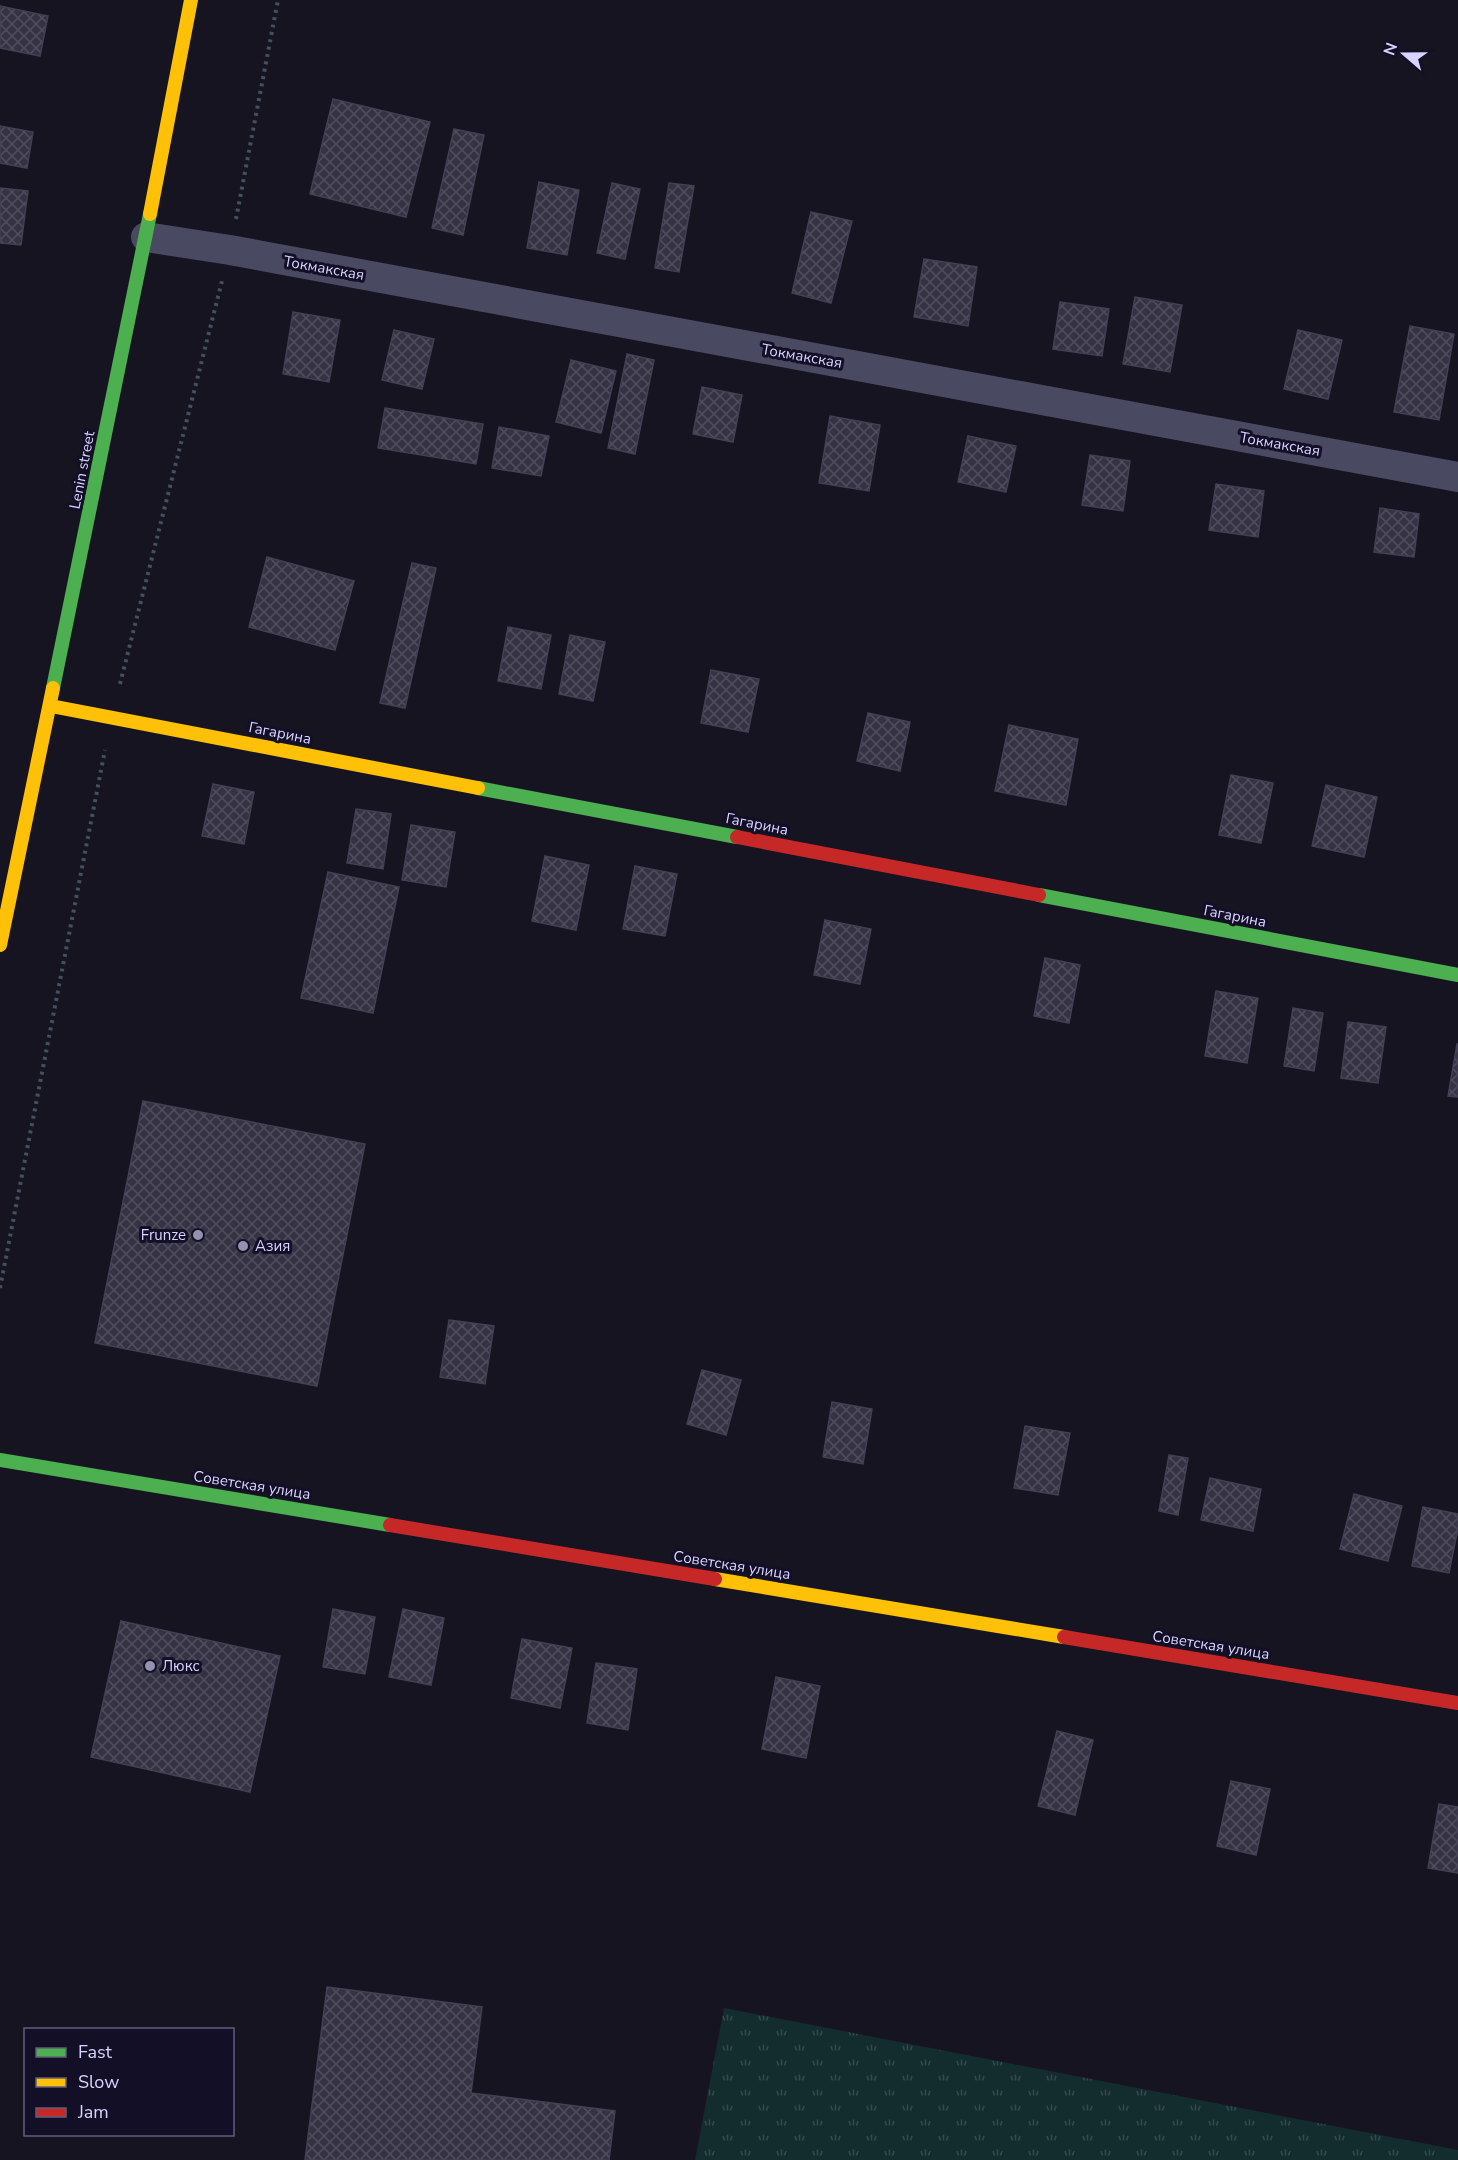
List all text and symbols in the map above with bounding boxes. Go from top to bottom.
north arrow [1374,24,1434,84]
text: N [1378,40,1403,59]
street label: Токмакская [282,251,366,285]
street label: Токмакская [760,339,844,373]
street label: Токмакская [1238,427,1322,461]
street label: Lenin street [65,428,100,511]
street label: Гагарина [247,717,313,749]
street label: Гагарина [724,808,790,840]
street label: Гагарина [1202,900,1268,932]
place label: Frunze [141,1225,186,1245]
marker: Frunze [191,1228,205,1242]
place label: Азия [255,1236,290,1256]
marker: Азия [236,1239,250,1253]
street label: Советская улица [192,1466,312,1504]
street label: Советская улица [672,1546,792,1584]
street label: Советская улица [1151,1626,1271,1664]
place label: Люкс [162,1656,200,1676]
marker: Люкс [143,1659,157,1673]
legend [24,2028,234,2136]
text: Fast [78,2040,113,2064]
text: Slow [78,2070,119,2094]
text: Jam [77,2100,109,2124]

